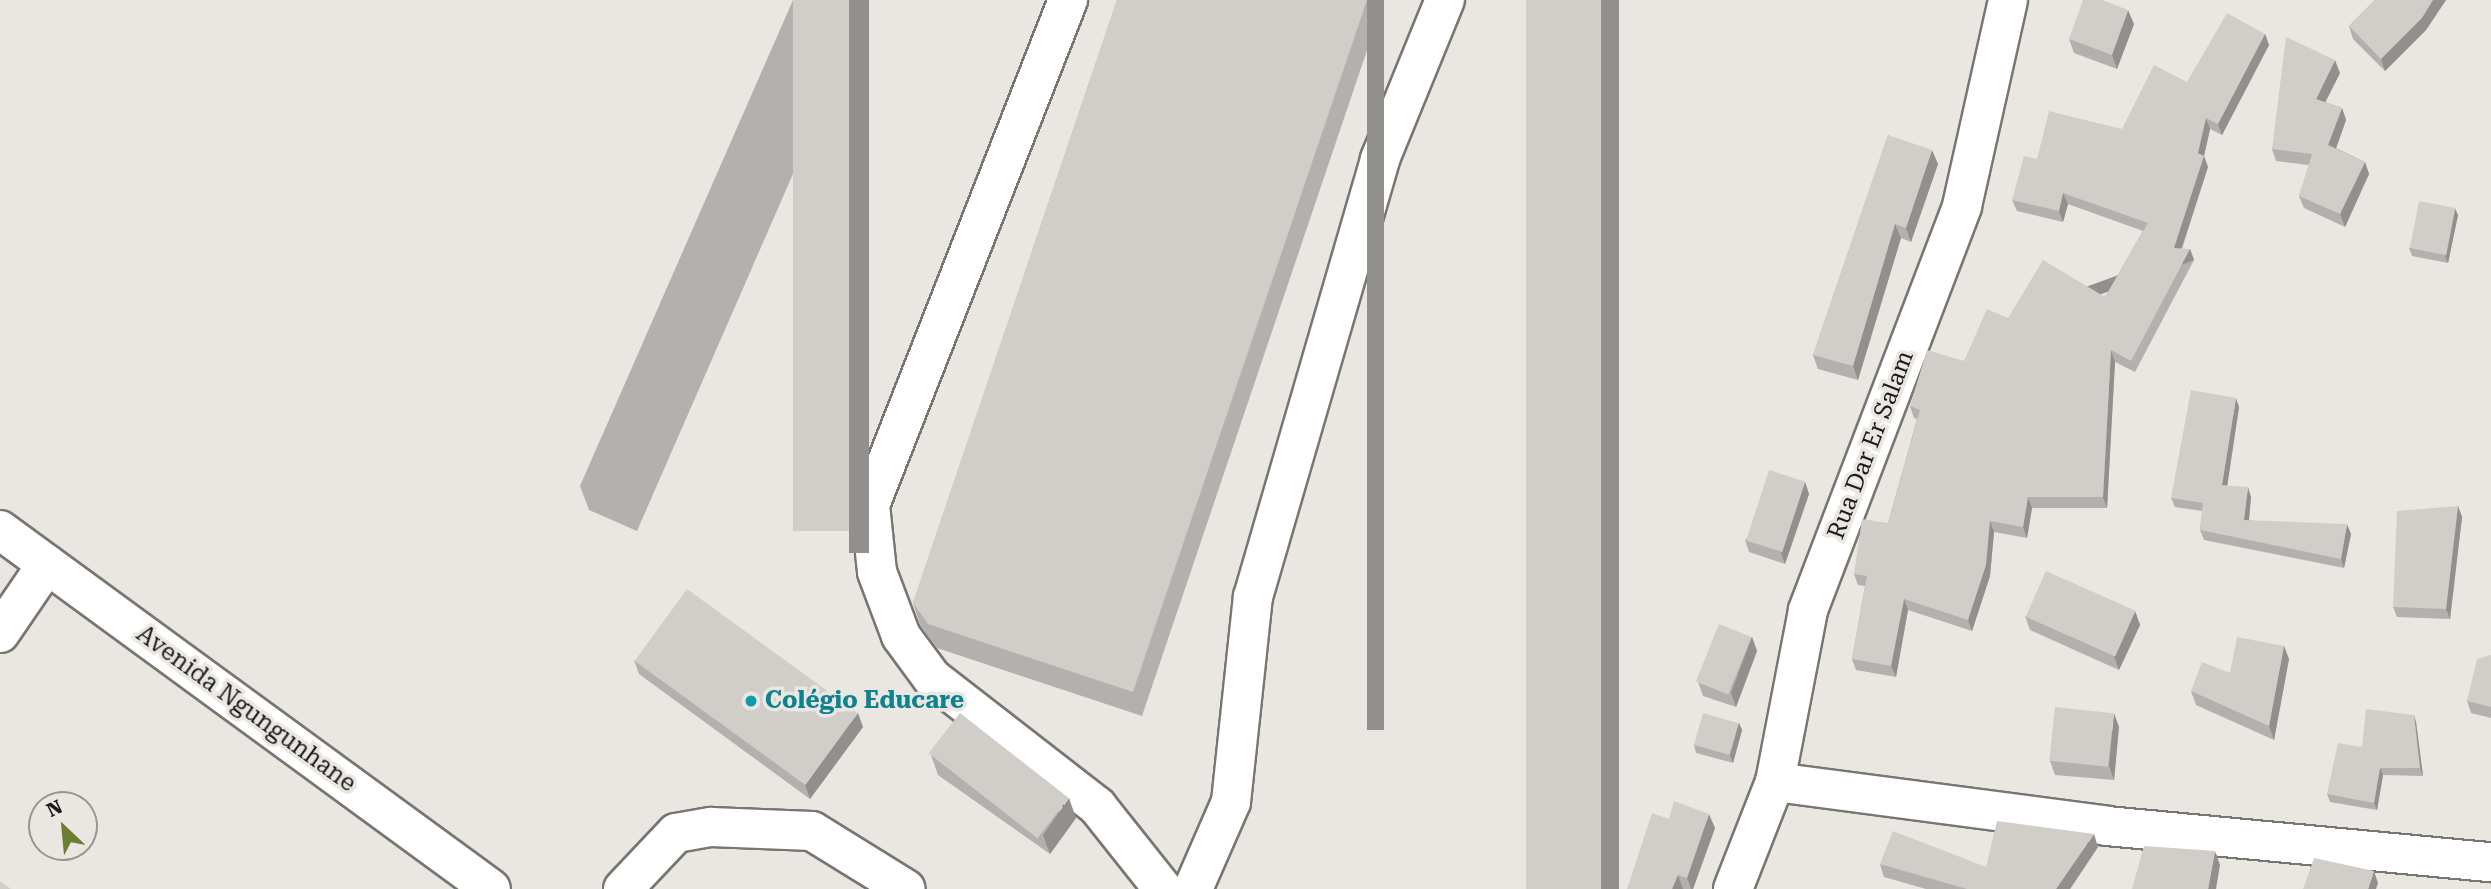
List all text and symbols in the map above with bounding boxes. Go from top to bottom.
street label: Rua Dar Er Salam [1822,347,1920,543]
street label: Avenida Ngungunhane [131,620,361,798]
place label: Colégio Educare [765,687,964,715]
marker: Colégio Educare [743,693,759,709]
north arrow [28,791,98,861]
text: N [43,795,66,822]

